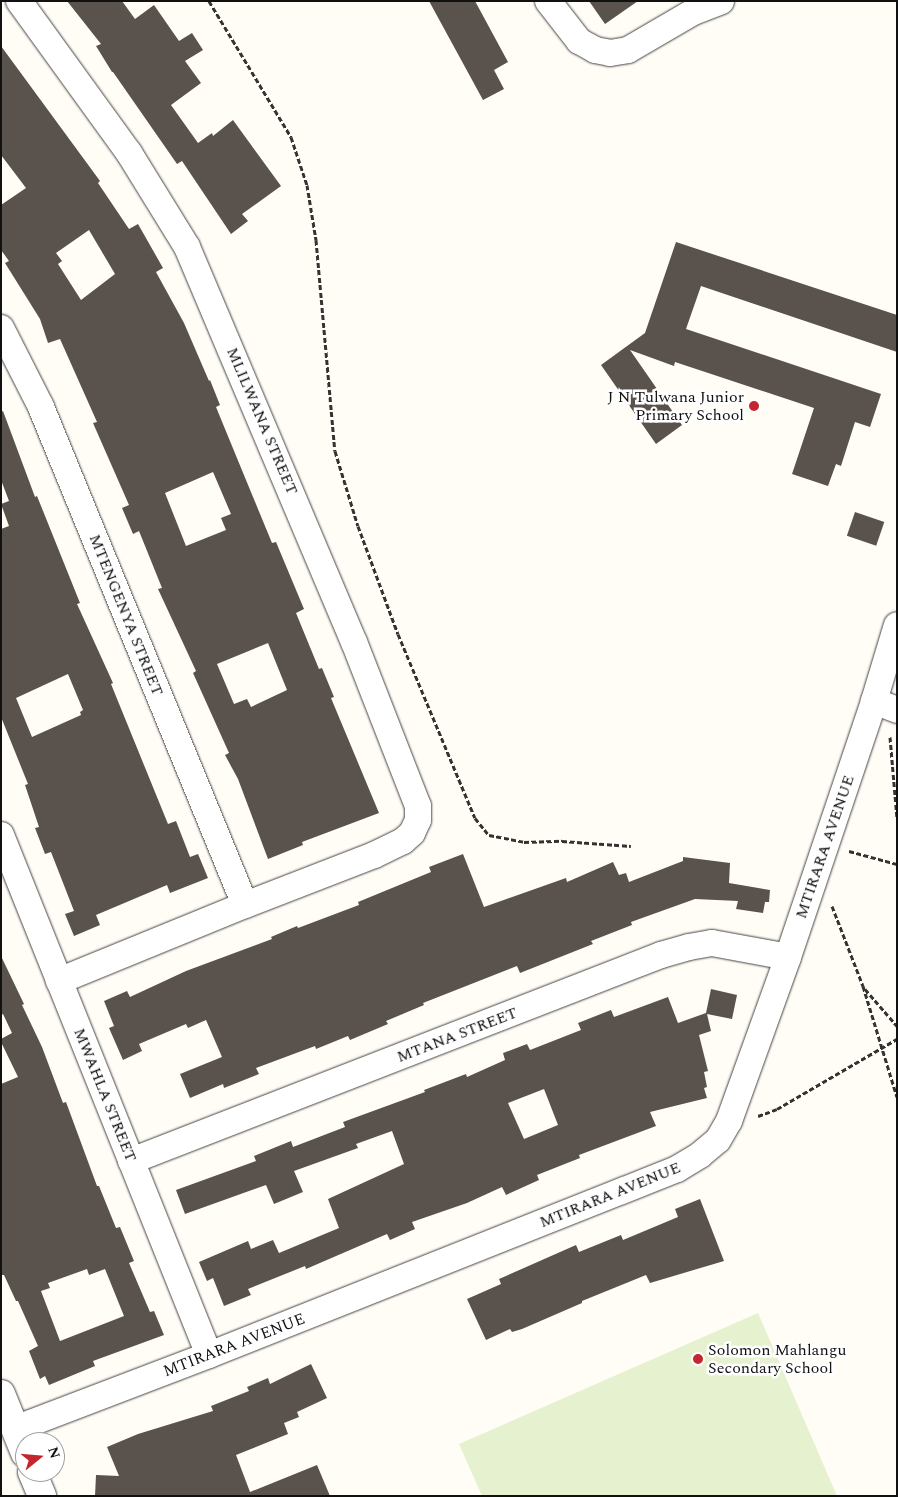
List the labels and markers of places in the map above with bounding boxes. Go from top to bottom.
place label: J N Tulwana Junior Primary School [607,387,744,425]
marker: J N Tulwana Junior Primary School [748,400,760,412]
place label: Solomon Mahlangu Secondary School [708,1340,846,1378]
marker: Solomon Mahlangu Secondary School [692,1353,704,1365]

